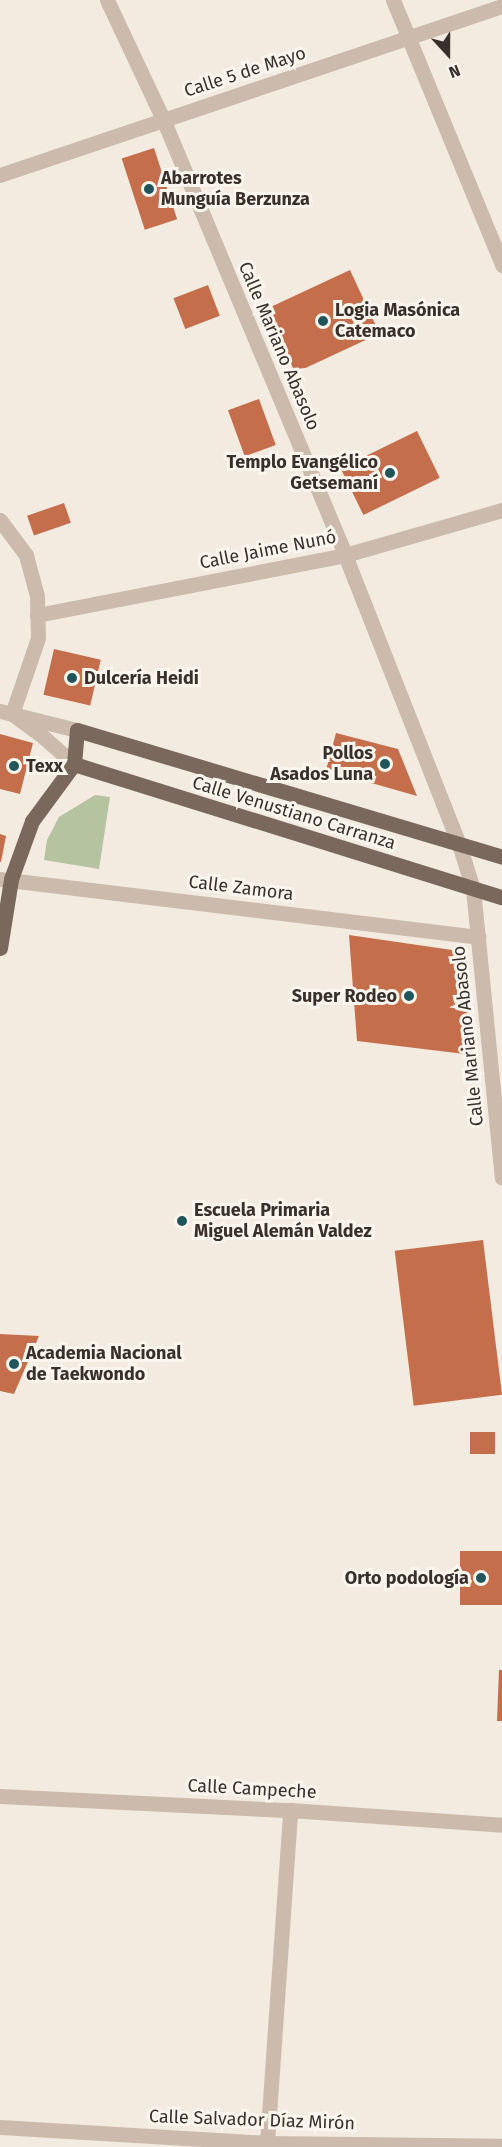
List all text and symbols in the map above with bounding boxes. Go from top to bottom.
north arrow [418,24,478,84]
street label: Calle 5 de Mayo [182,42,308,102]
text: N [446,60,463,82]
place label: Abarrotes Munguía Berzunza [161,168,310,210]
marker: Abarrotes Munguía Berzunza [142,182,156,196]
street label: Calle Mariano Abasolo [234,258,324,434]
place label: Logia Masónica Catemaco [335,300,460,342]
marker: Logia Masónica Catemaco [316,314,330,328]
place label: Templo Evangélico Getsemaní [226,452,378,494]
marker: Templo Evangélico Getsemaní [383,466,397,480]
street label: Calle Jaime Nunó [198,526,338,574]
place label: Dulcería Heidi [84,667,199,689]
marker: Dulcería Heidi [65,671,79,685]
place label: Pollos Asados Luna [270,743,373,786]
place label: Texx [26,755,63,777]
marker: Pollos Asados Luna [378,757,392,771]
marker: Texx [7,759,21,773]
street label: Calle Venustiano Carranza [190,772,398,854]
street label: Calle Zamora [187,871,295,905]
street label: Calle Mariano Abasolo [448,945,488,1127]
place label: Super Rodeo [292,985,397,1007]
marker: Super Rodeo [402,989,416,1003]
place label: Escuela Primaria Miguel Alemán Valdez [194,1200,372,1242]
marker: Escuela Primaria Miguel Alemán Valdez [175,1214,189,1228]
place label: Academia Nacional de Taekwondo [26,1343,182,1386]
marker: Academia Nacional de Taekwondo [7,1357,21,1371]
place label: Orto podología [345,1567,469,1589]
marker: Orto podología [474,1571,488,1585]
street label: Calle Campeche [187,1775,317,1803]
street label: Calle Salvador Díaz Mirón [149,2106,355,2134]

